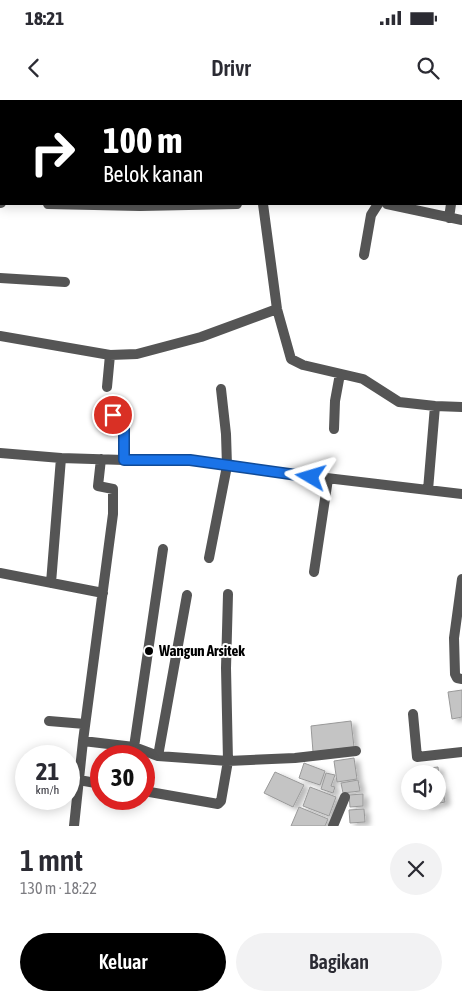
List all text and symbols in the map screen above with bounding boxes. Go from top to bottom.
text: 18:21 [25,7,64,29]
icon: back [20,54,48,82]
icon: search [414,54,442,82]
text: Drivr [211,55,251,81]
icon: right [20,120,85,185]
text: 100 m [103,120,182,160]
text: Belok kanan [103,161,204,187]
pin [92,394,134,436]
icon: arrive [99,401,127,429]
position arrow [284,450,336,502]
place label: Wangun Arsitek [158,642,245,659]
marker: Wangun Arsitek [143,645,155,657]
speed limit sign: 30 [90,745,155,810]
text: 21 [36,757,59,785]
map controls [401,765,446,810]
button: sound [401,765,446,810]
text: km/h [36,783,59,797]
text: 1 mnt [20,843,83,877]
button: close [390,843,442,895]
text: 130 m · 18:22 [20,879,97,897]
button: Keluar [20,933,226,991]
button: Bagikan [236,933,442,991]

